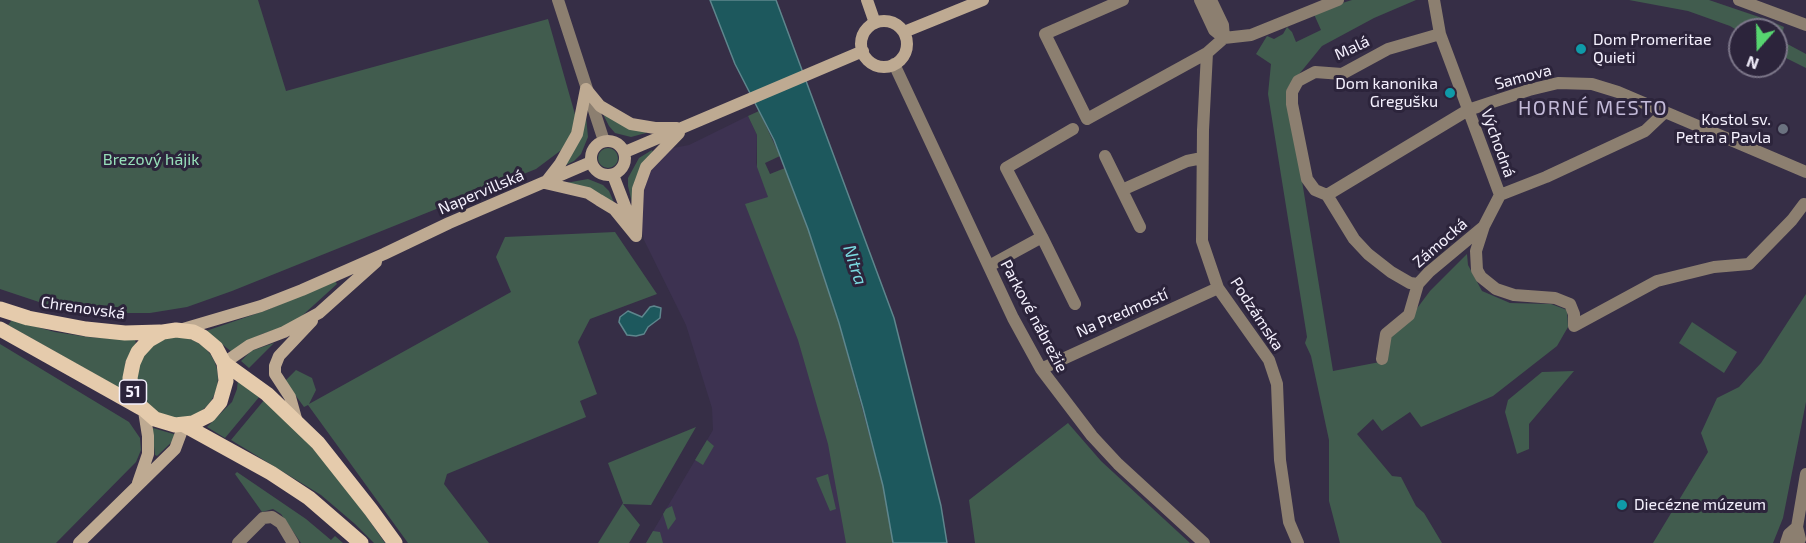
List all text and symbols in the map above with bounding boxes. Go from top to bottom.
north arrow [1728,18,1788,78]
place label: Dom Promeritae Quieti [1593,30,1711,68]
street label: Malá [1331,32,1373,64]
marker: Dom Promeritae Quieti [1574,42,1588,56]
text: N [1744,53,1761,74]
street label: Samova [1493,60,1553,94]
place label: Dom kanonika Gregušku [1335,74,1438,112]
marker: Dom kanonika Gregušku [1443,86,1457,100]
district label: HORNÉ MESTO [1518,96,1668,120]
street label: Východná [1477,106,1519,180]
place label: Kostol sv. Petra a Pavla [1676,110,1771,148]
marker: Kostol sv. Petra a Pavla [1776,122,1790,136]
park label: Brezový hájik [103,150,199,170]
street label: Napervillská [435,165,527,219]
street label: Zámocká [1409,214,1471,272]
water label: Nitra [838,242,872,288]
street label: Parkové nábrežie [996,256,1072,376]
street label: Podzámska [1226,274,1288,354]
street label: Na Predmostí [1073,284,1171,342]
street label: Chrenovská [40,293,126,323]
road number: 51 [120,380,146,404]
place label: Diecézne múzeum [1634,495,1766,515]
marker: Diecézne múzeum [1615,498,1629,512]

